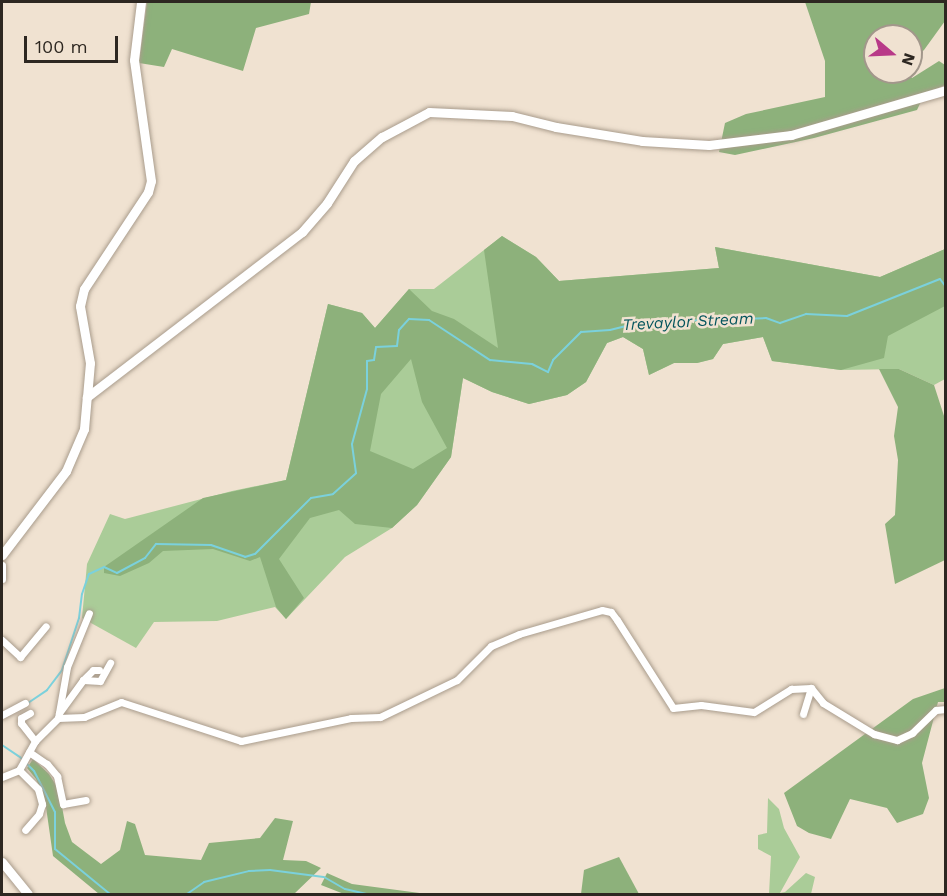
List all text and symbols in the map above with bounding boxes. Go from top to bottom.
scale bar [27,24,122,62]
north arrow [863,24,923,84]
text: 100 m [35,36,88,57]
text: N [898,51,920,68]
water label: Trevaylor Stream [622,309,754,335]

